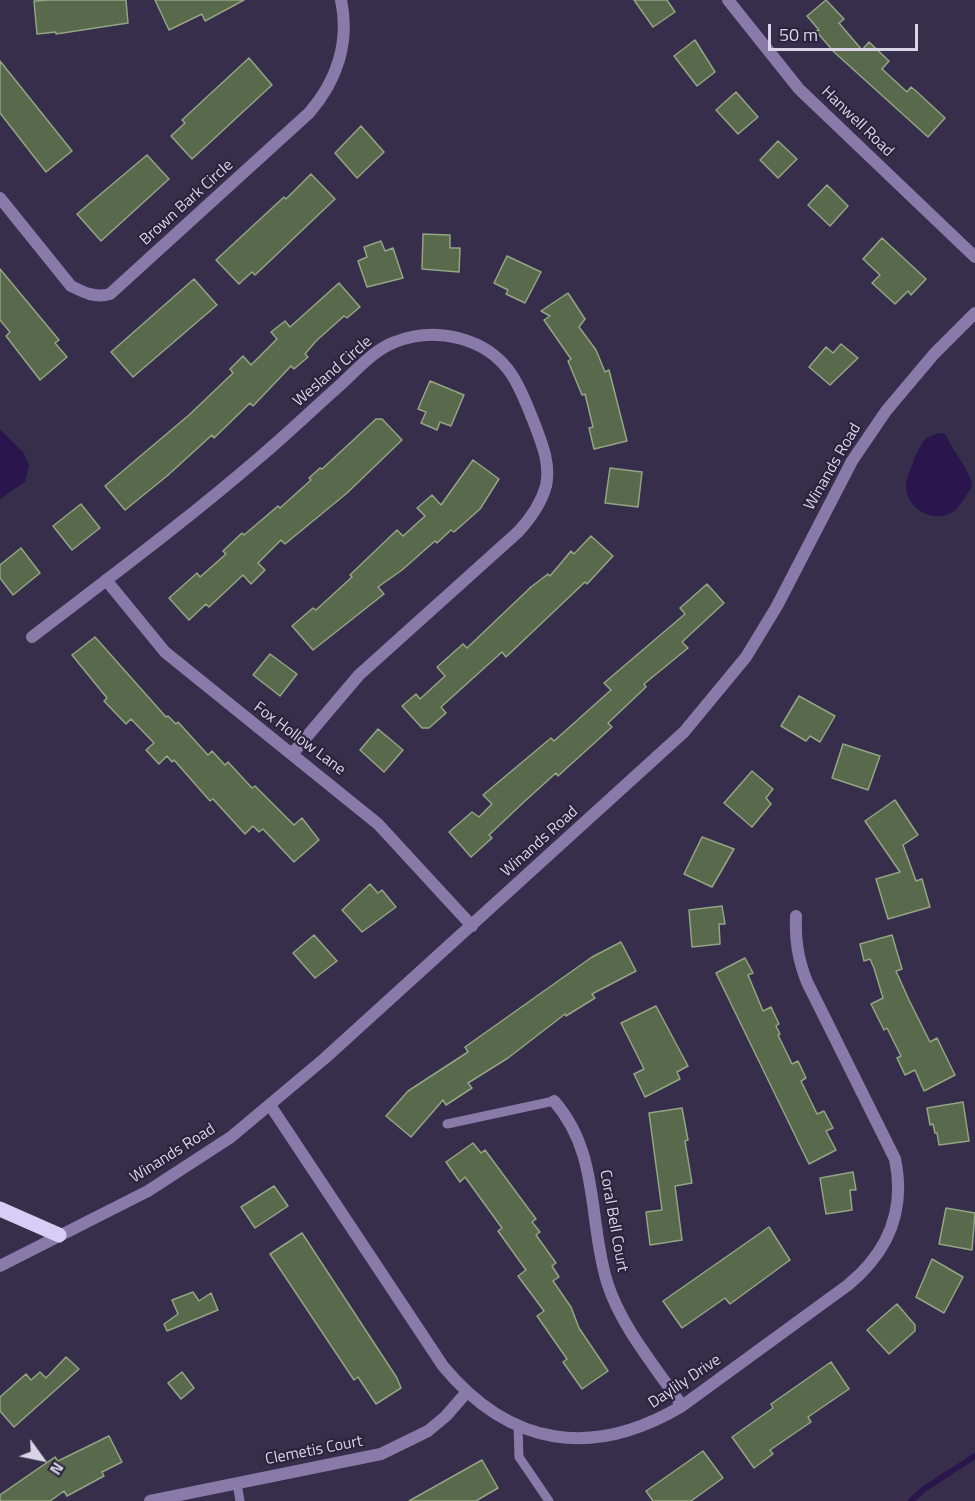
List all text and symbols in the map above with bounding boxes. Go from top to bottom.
scale bar [771,12,921,50]
text: 50 m [779,21,818,48]
street label: Hanwell Road [817,83,897,161]
street label: Brown Bark Circle [136,156,238,250]
street label: Wesland Circle [290,333,376,411]
street label: Winands Road [800,420,866,514]
street label: Fox Hollow Lane [249,698,349,780]
street label: Winands Road [498,802,582,882]
street label: Winands Road [127,1120,219,1188]
street label: Coral Bell Court [595,1168,631,1274]
street label: Daylily Drive [645,1351,725,1413]
north arrow [12,1429,72,1489]
street label: Clemetis Court [264,1432,364,1470]
text: N [44,1458,70,1480]

